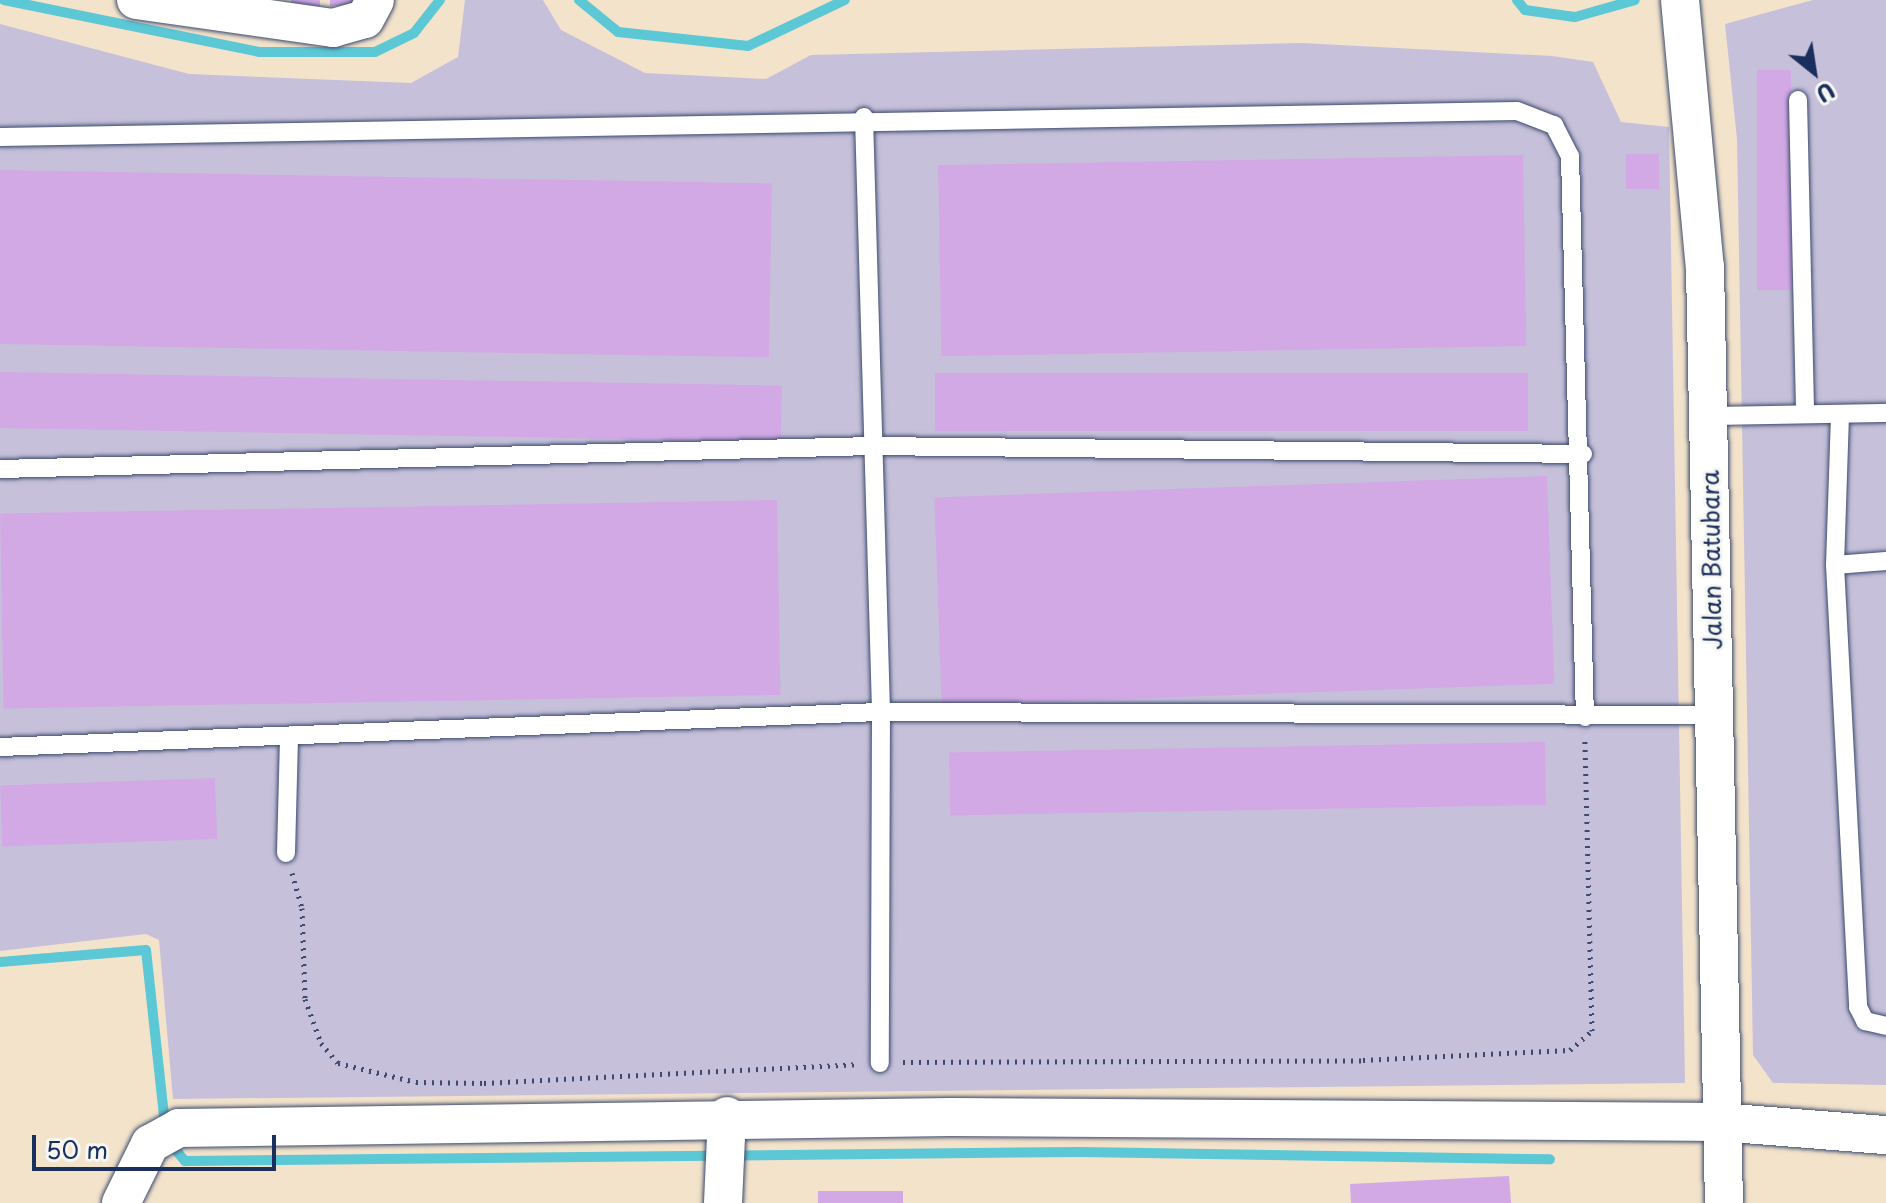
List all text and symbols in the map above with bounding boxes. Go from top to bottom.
north arrow [1774,32,1854,112]
text: U [1811,75,1842,112]
street label: Jalan Batubara [1695,469,1727,651]
scale bar [36,1119,280,1169]
text: 50 m [46,1131,108,1167]

